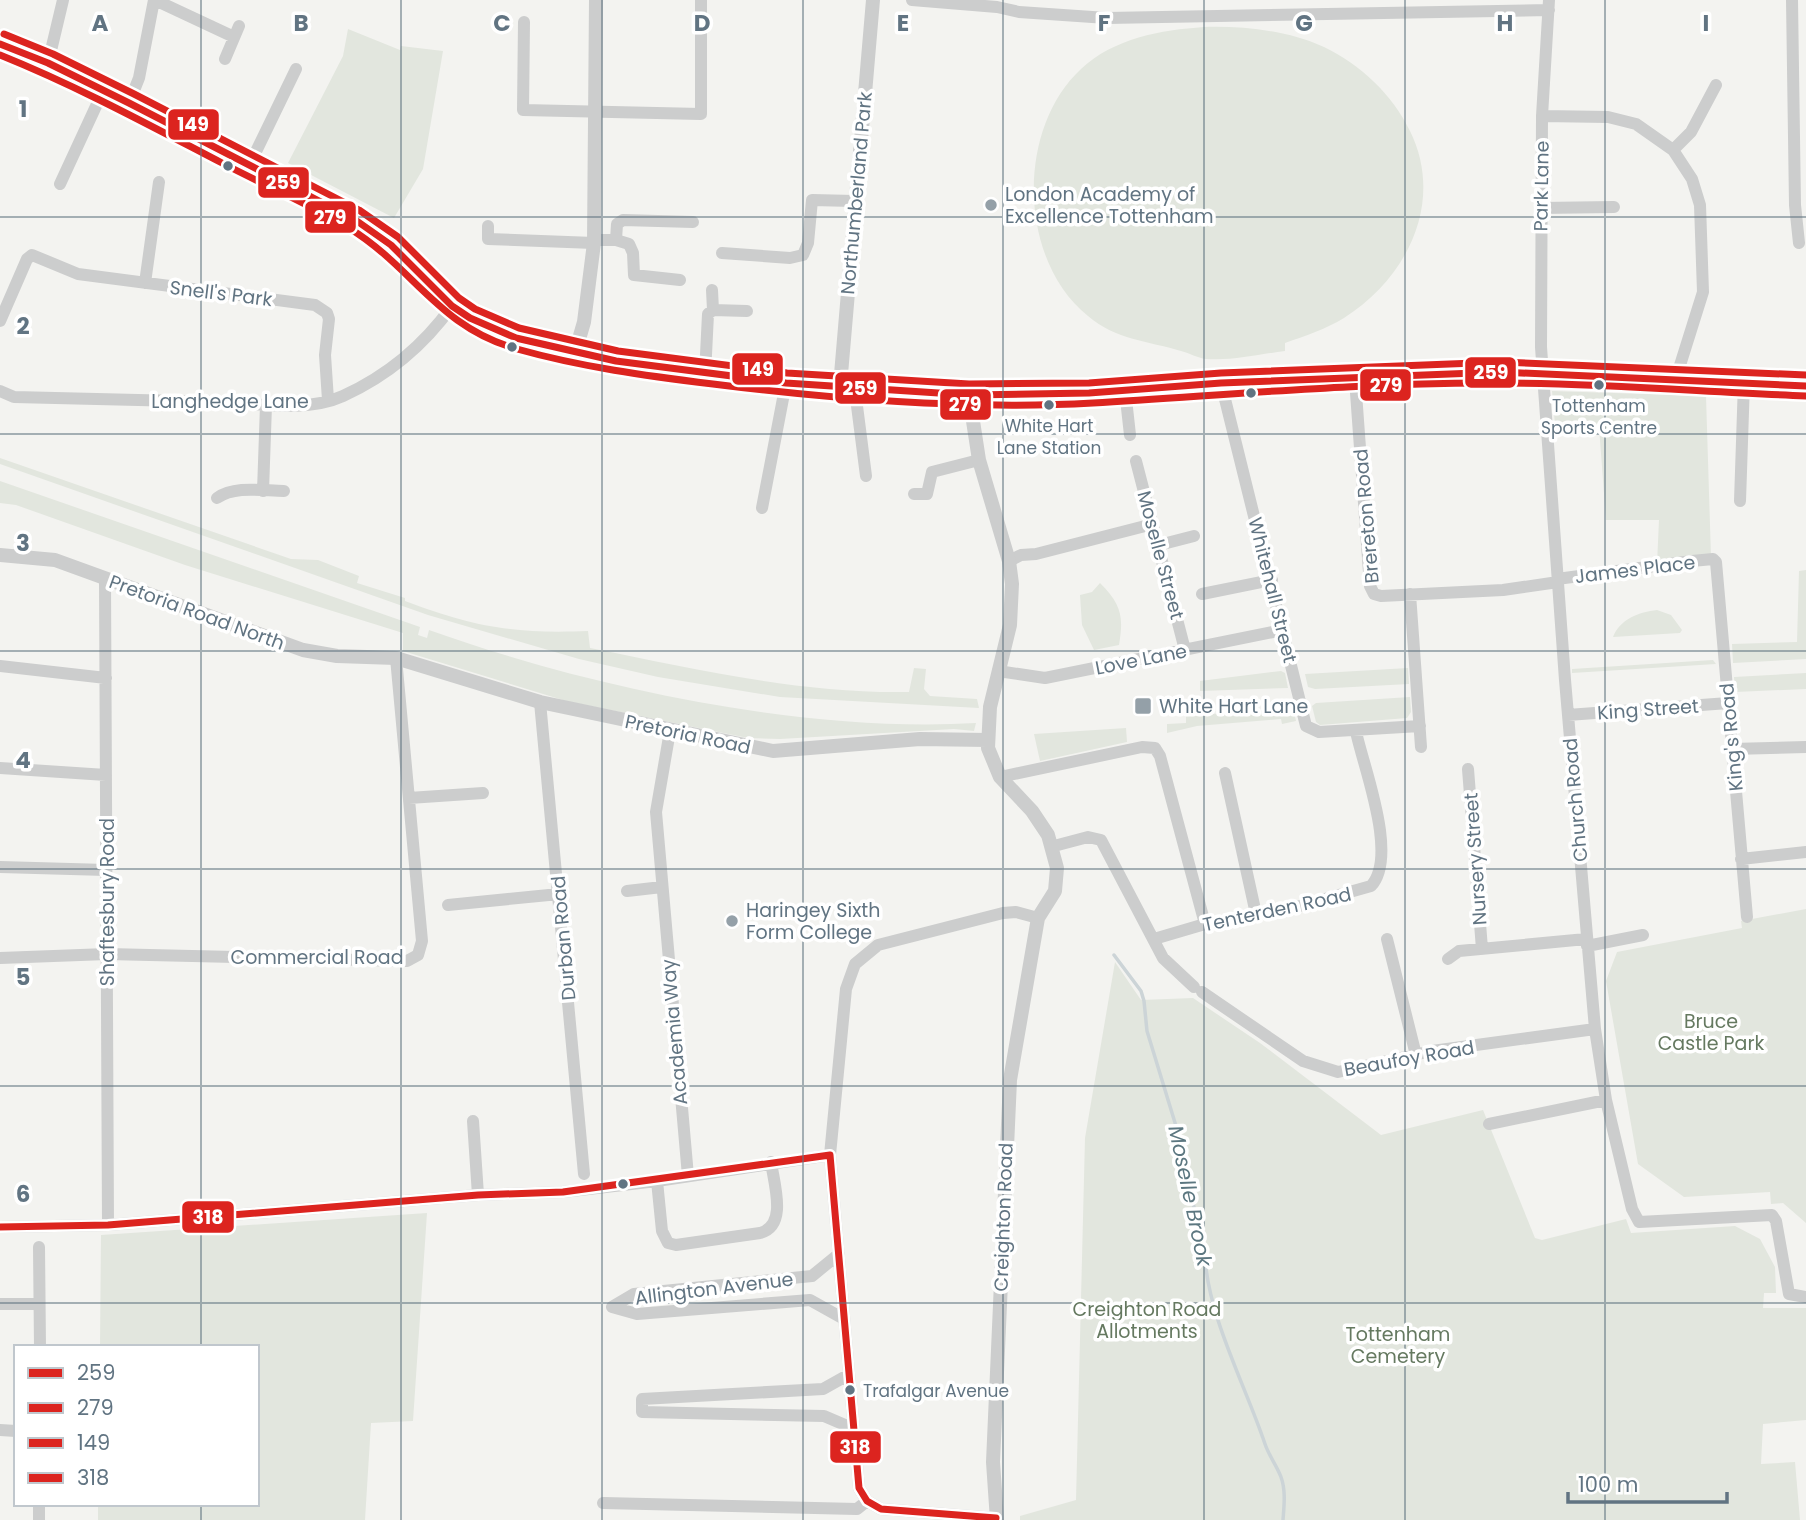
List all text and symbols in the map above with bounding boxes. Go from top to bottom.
text: A [92,7,109,39]
text: B [293,7,309,39]
text: C [493,7,511,39]
text: D [694,7,710,39]
text: E [897,7,909,39]
text: F [1098,7,1110,39]
text: G [1295,7,1313,39]
text: H [1497,7,1513,39]
text: I [1703,7,1709,39]
street label: Northumberland Park [834,90,879,296]
text: 1 [19,93,27,125]
line badge: 149 [167,108,220,141]
text: 149 [177,111,209,138]
street label: Park Lane [1527,140,1556,232]
unlabelled marker [221,159,235,173]
line badge: 259 [257,166,310,199]
text: 259 [266,169,300,196]
place label: London Academy of Excellence Tottenham [1005,181,1214,230]
marker: London Academy of Excellence Tottenham [983,197,999,213]
line badge: 279 [304,200,357,234]
text: 279 [314,204,346,231]
street label: Snell's Park [168,274,274,313]
text: 2 [16,310,30,342]
unlabelled marker [505,340,519,354]
line badge: 149 [731,352,784,386]
text: 149 [742,356,774,383]
line badge: 259 [1464,356,1517,389]
text: 259 [1474,359,1508,386]
line badge: 279 [1359,368,1412,402]
line badge: 259 [834,371,887,405]
text: 279 [1370,372,1402,399]
text: 259 [843,375,877,402]
marker: Tottenham Sports Centre [1592,378,1606,392]
unlabelled marker [1244,386,1258,400]
street label: Langhedge Lane [151,388,309,415]
line badge: 279 [939,388,992,421]
text: 279 [949,391,981,418]
place label: Tottenham Sports Centre [1541,394,1657,440]
marker: White Hart Lane Station [1042,398,1056,412]
place label: White Hart Lane Station [997,414,1101,460]
street label: Brereton Road [1347,447,1386,584]
street label: Moselle Street [1130,488,1191,622]
street label: Whitehall Street [1241,514,1304,666]
text: 3 [16,527,30,559]
street label: James Place [1573,549,1697,590]
street label: Pretoria Road North [105,568,288,657]
street label: Love Lane [1093,637,1189,682]
street label: King's Road [1713,682,1750,792]
street label: King Street [1596,692,1700,727]
place label: White Hart Lane [1159,693,1308,720]
marker: White Hart Lane [1133,696,1153,716]
street label: Pretoria Road [622,708,753,761]
street label: Church Road [1557,737,1594,863]
text: 4 [15,744,31,776]
street label: Nursery Street [1457,792,1494,926]
street label: Shaftesbury Road [94,818,121,986]
street label: Durban Road [545,875,582,1001]
street label: Tenterden Road [1200,881,1354,938]
place label: Haringey Sixth Form College [746,897,880,946]
marker: Haringey Sixth Form College [724,913,740,929]
street label: Commercial Road [230,944,404,971]
street label: Academia Way [655,958,694,1106]
text: 5 [16,961,30,993]
park label: Bruce Castle Park [1658,1008,1765,1057]
street label: Beaufoy Road [1342,1034,1476,1083]
water label: Moselle Brook [1161,1123,1220,1270]
street label: Creighton Road [987,1142,1020,1292]
unlabelled marker [616,1177,630,1191]
text: 6 [16,1178,30,1210]
line badge: 318 [181,1200,235,1234]
text: 318 [193,1204,223,1231]
street label: Allington Avenue [633,1265,795,1312]
park label: Creighton Road Allotments [1073,1296,1221,1345]
park label: Tottenham Cemetery [1346,1321,1450,1370]
legend [14,1345,259,1506]
text: 259 [77,1358,116,1387]
place label: Trafalgar Avenue [863,1379,1009,1403]
marker: Trafalgar Avenue [843,1383,857,1397]
text: 279 [77,1393,114,1422]
text: 149 [77,1428,110,1457]
line badge: 318 [829,1430,882,1464]
text: 318 [840,1434,870,1461]
scale bar [1568,1460,1727,1504]
text: 318 [77,1463,109,1492]
text: 100 m [1578,1470,1638,1499]

